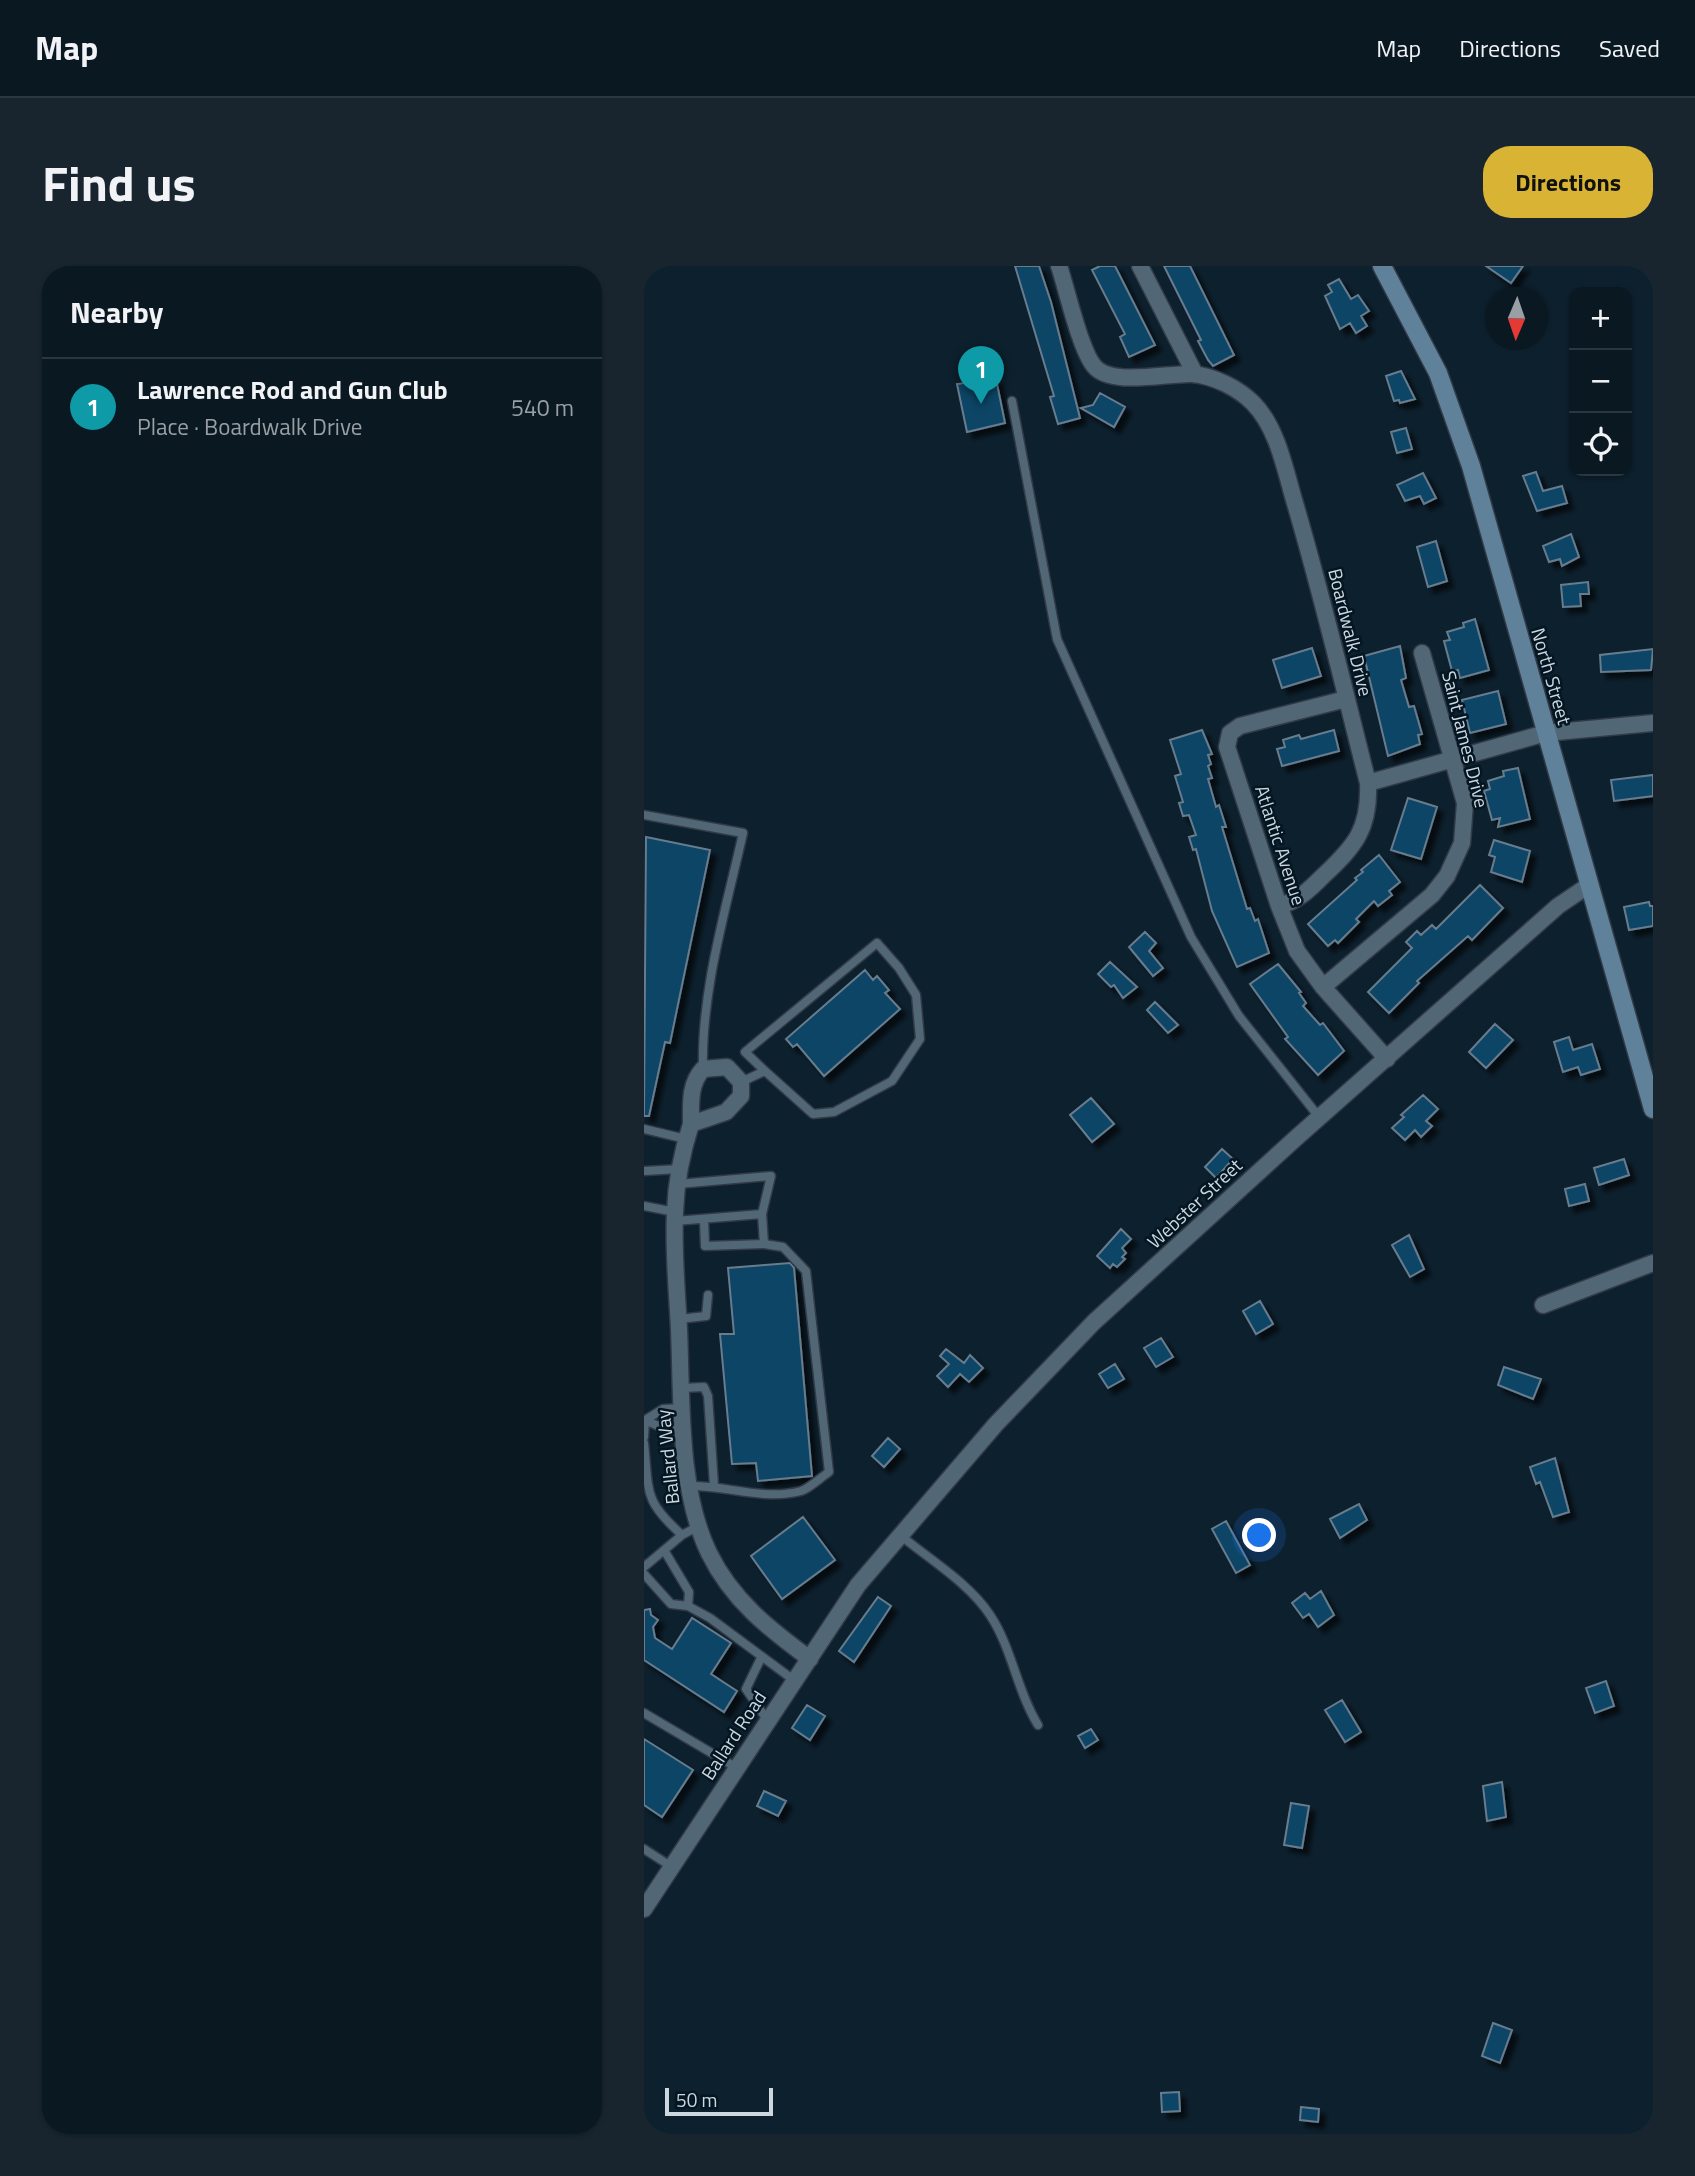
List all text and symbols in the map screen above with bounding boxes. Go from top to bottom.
text: Map [35,23,98,73]
text: Map [1376,30,1421,66]
text: Directions [1459,30,1561,66]
text: Saved [1599,30,1660,66]
text: Find us [42,145,196,220]
button: Directions [1483,146,1653,218]
north arrow [1485,287,1548,350]
map controls [1569,287,1632,476]
button: + [1569,287,1632,350]
text: Nearby [70,289,163,335]
pin: 1 [958,346,1004,404]
button: − [1569,350,1632,413]
text: Lawrence Rod and Gun Club [137,370,448,409]
text: 1 [87,390,99,425]
text: 540 m [511,390,574,425]
text: Place · Boardwalk Drive [137,409,362,444]
button: locate [1569,413,1632,476]
street label: Boardwalk Drive [1321,565,1381,699]
street label: North Street [1524,624,1580,728]
street label: Saint James Drive [1435,668,1497,810]
street label: Atlantic Avenue [1248,781,1314,909]
street label: Webster Street [1140,1151,1248,1255]
street label: Ballard Way [648,1408,686,1506]
your location [1242,1518,1276,1552]
street label: Ballard Road [693,1685,773,1785]
scale bar [665,2085,774,2117]
text: 50 m [676,2085,717,2114]

